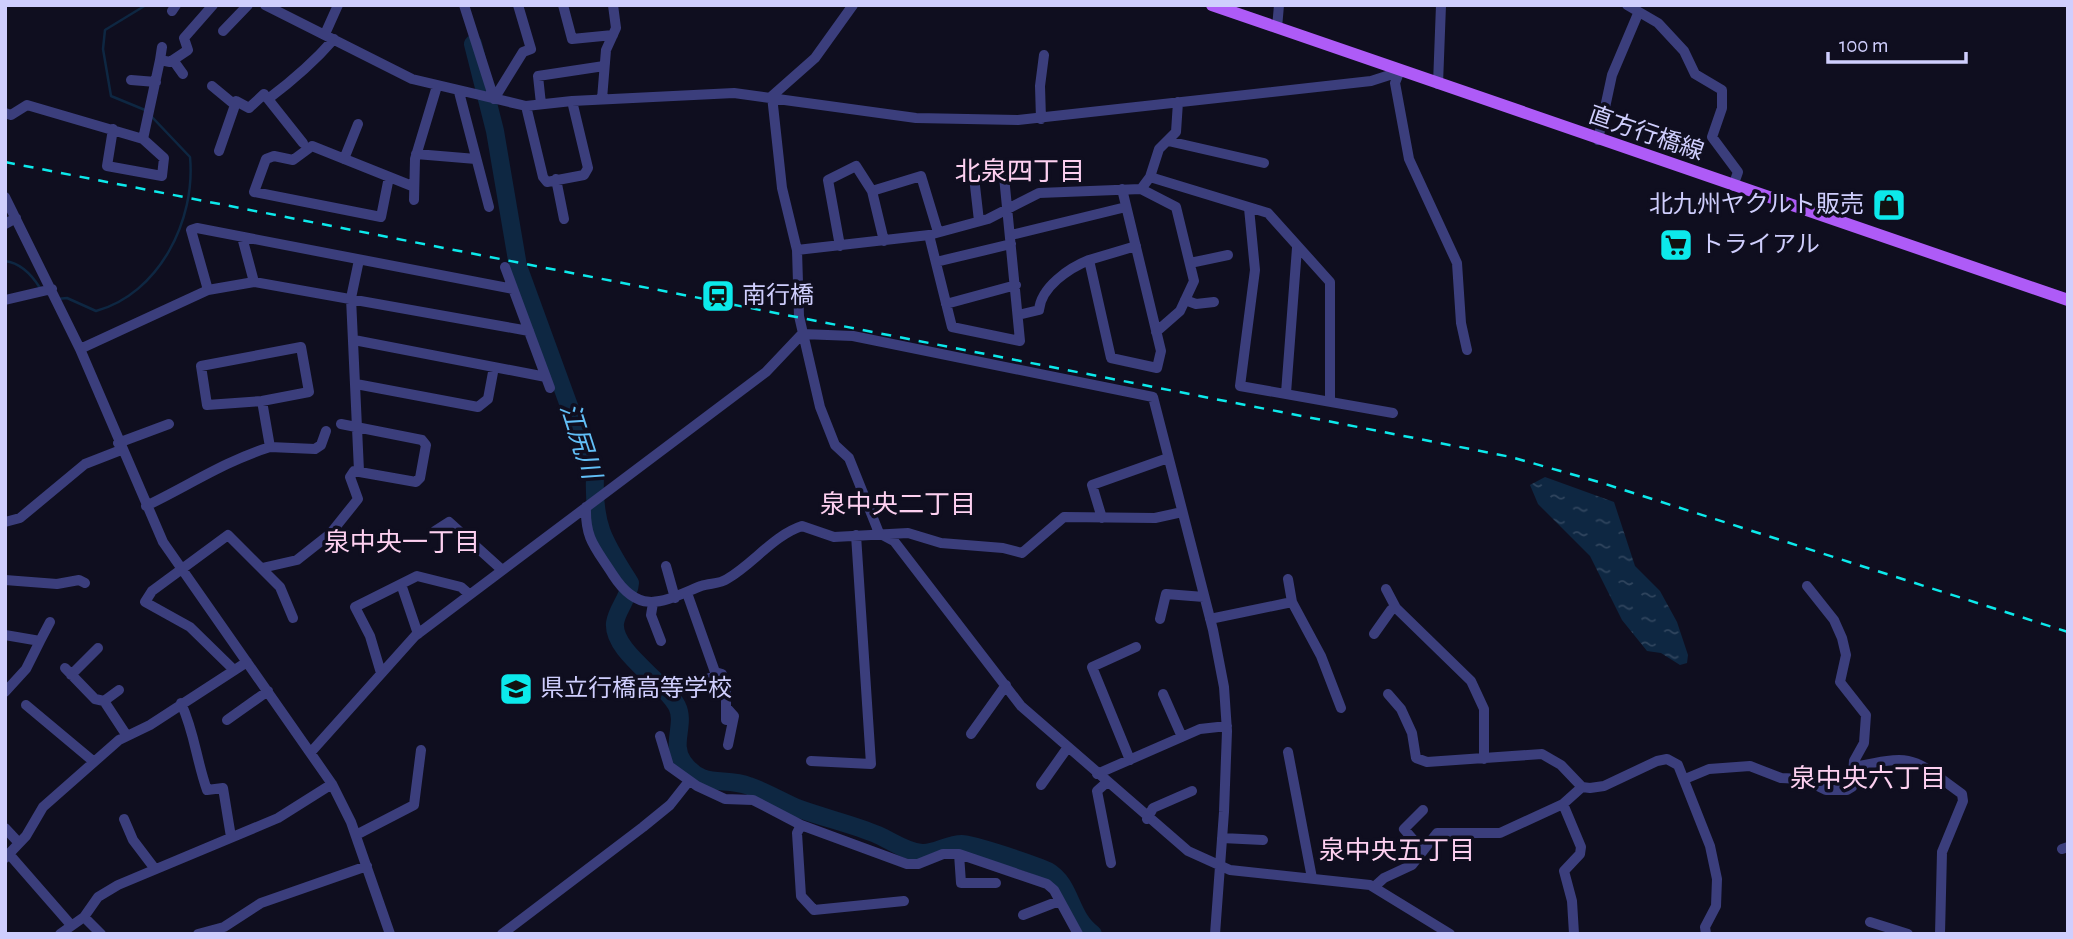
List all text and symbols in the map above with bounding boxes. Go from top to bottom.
scale bar [1828,21,1966,65]
text: 100 m [1839,35,1889,56]
street label: 直方行橋線 [1585,101,1707,165]
district label: 北泉四丁目 [955,158,1085,185]
shop icon: 北九州ヤクルト販売 [1870,186,1908,224]
place label: 北九州ヤクルト販売 [1649,191,1864,217]
supermarket icon: トライアル [1657,226,1695,264]
place label: トライアル [1700,233,1820,257]
station icon: 南行橋 [699,277,737,315]
place label: 南行橋 [742,282,814,308]
water label: 江尻川 [556,400,606,485]
district label: 泉中央二丁目 [820,491,976,518]
district label: 泉中央一丁目 [324,529,480,556]
school or university icon: 県立行橋高等学校 [497,670,535,708]
place label: 県立行橋高等学校 [540,675,732,701]
district label: 泉中央六丁目 [1790,765,1946,792]
district label: 泉中央五丁目 [1319,837,1475,864]

